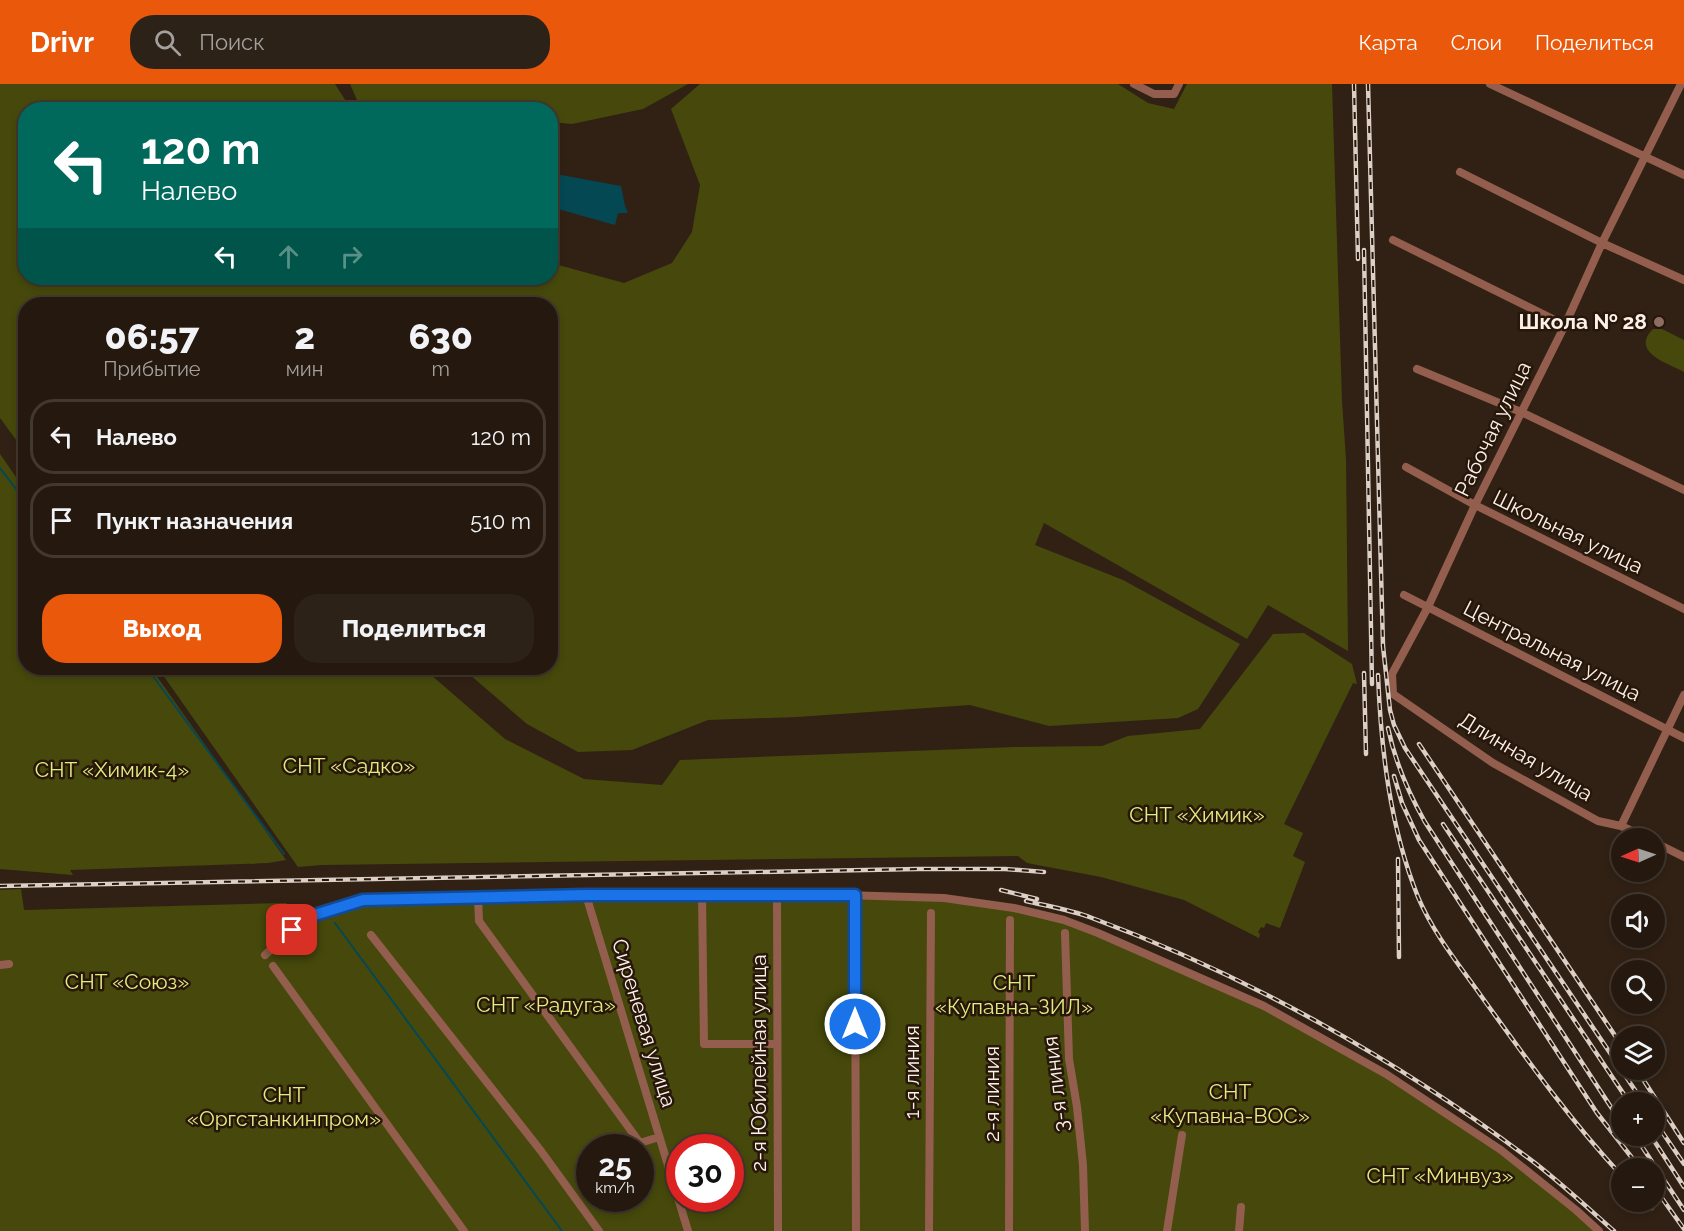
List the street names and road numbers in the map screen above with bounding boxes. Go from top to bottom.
street label: Рабочая улица [1449,357,1536,500]
street label: Школьная улица [1489,484,1647,579]
street label: Центральная улица [1460,595,1645,706]
street label: Длинная улица [1455,707,1597,806]
street label: Сиреневая улица [607,936,682,1110]
street label: 2-я Юбилейная улица [746,954,771,1172]
street label: 1-я линия [899,1025,924,1119]
street label: 3-я линия [1037,1035,1074,1133]
street label: 2-я линия [979,1046,1004,1142]

